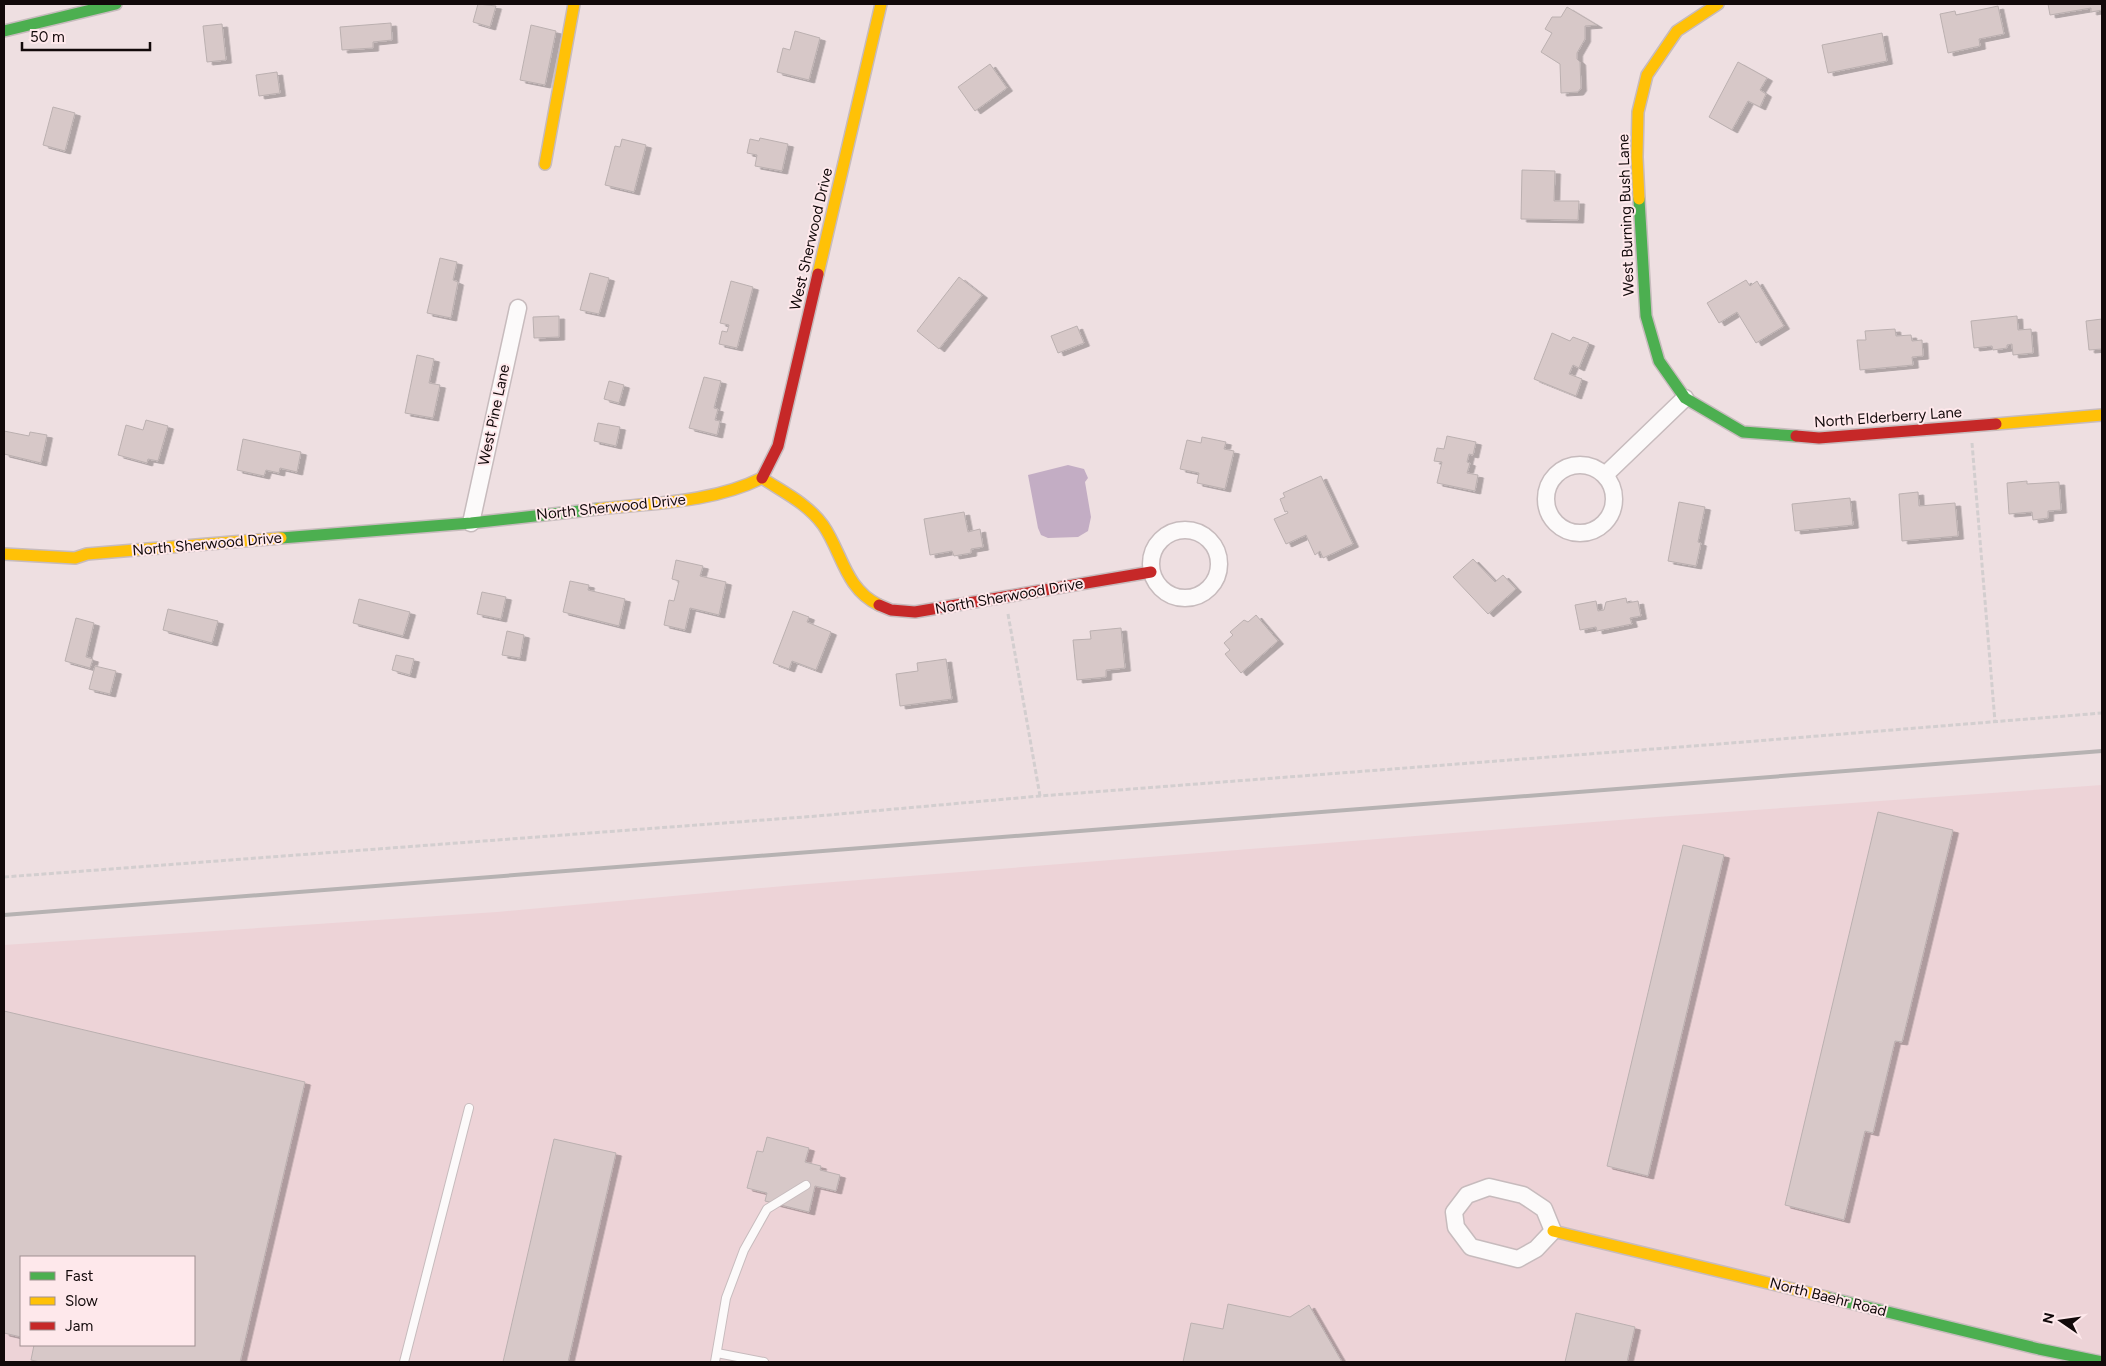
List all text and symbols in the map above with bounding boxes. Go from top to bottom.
scale bar [22,20,150,52]
text: 50 m [30,28,65,46]
street label: West Burning Bush Lane [1614,134,1638,296]
street label: West Sherwood Drive [786,166,836,312]
street label: West Pine Lane [475,363,513,467]
street label: North Elderberry Lane [1814,403,1962,431]
street label: North Sherwood Drive [535,490,687,524]
street label: North Sherwood Drive [131,528,283,560]
street label: North Sherwood Drive [934,574,1084,618]
legend [20,1256,195,1346]
text: Fast [65,1267,94,1285]
street label: North Baehr Road [1768,1274,1888,1320]
text: Slow [65,1292,98,1310]
north arrow [2036,1296,2086,1346]
text: N [2039,1311,2058,1325]
text: Jam [65,1317,93,1335]

